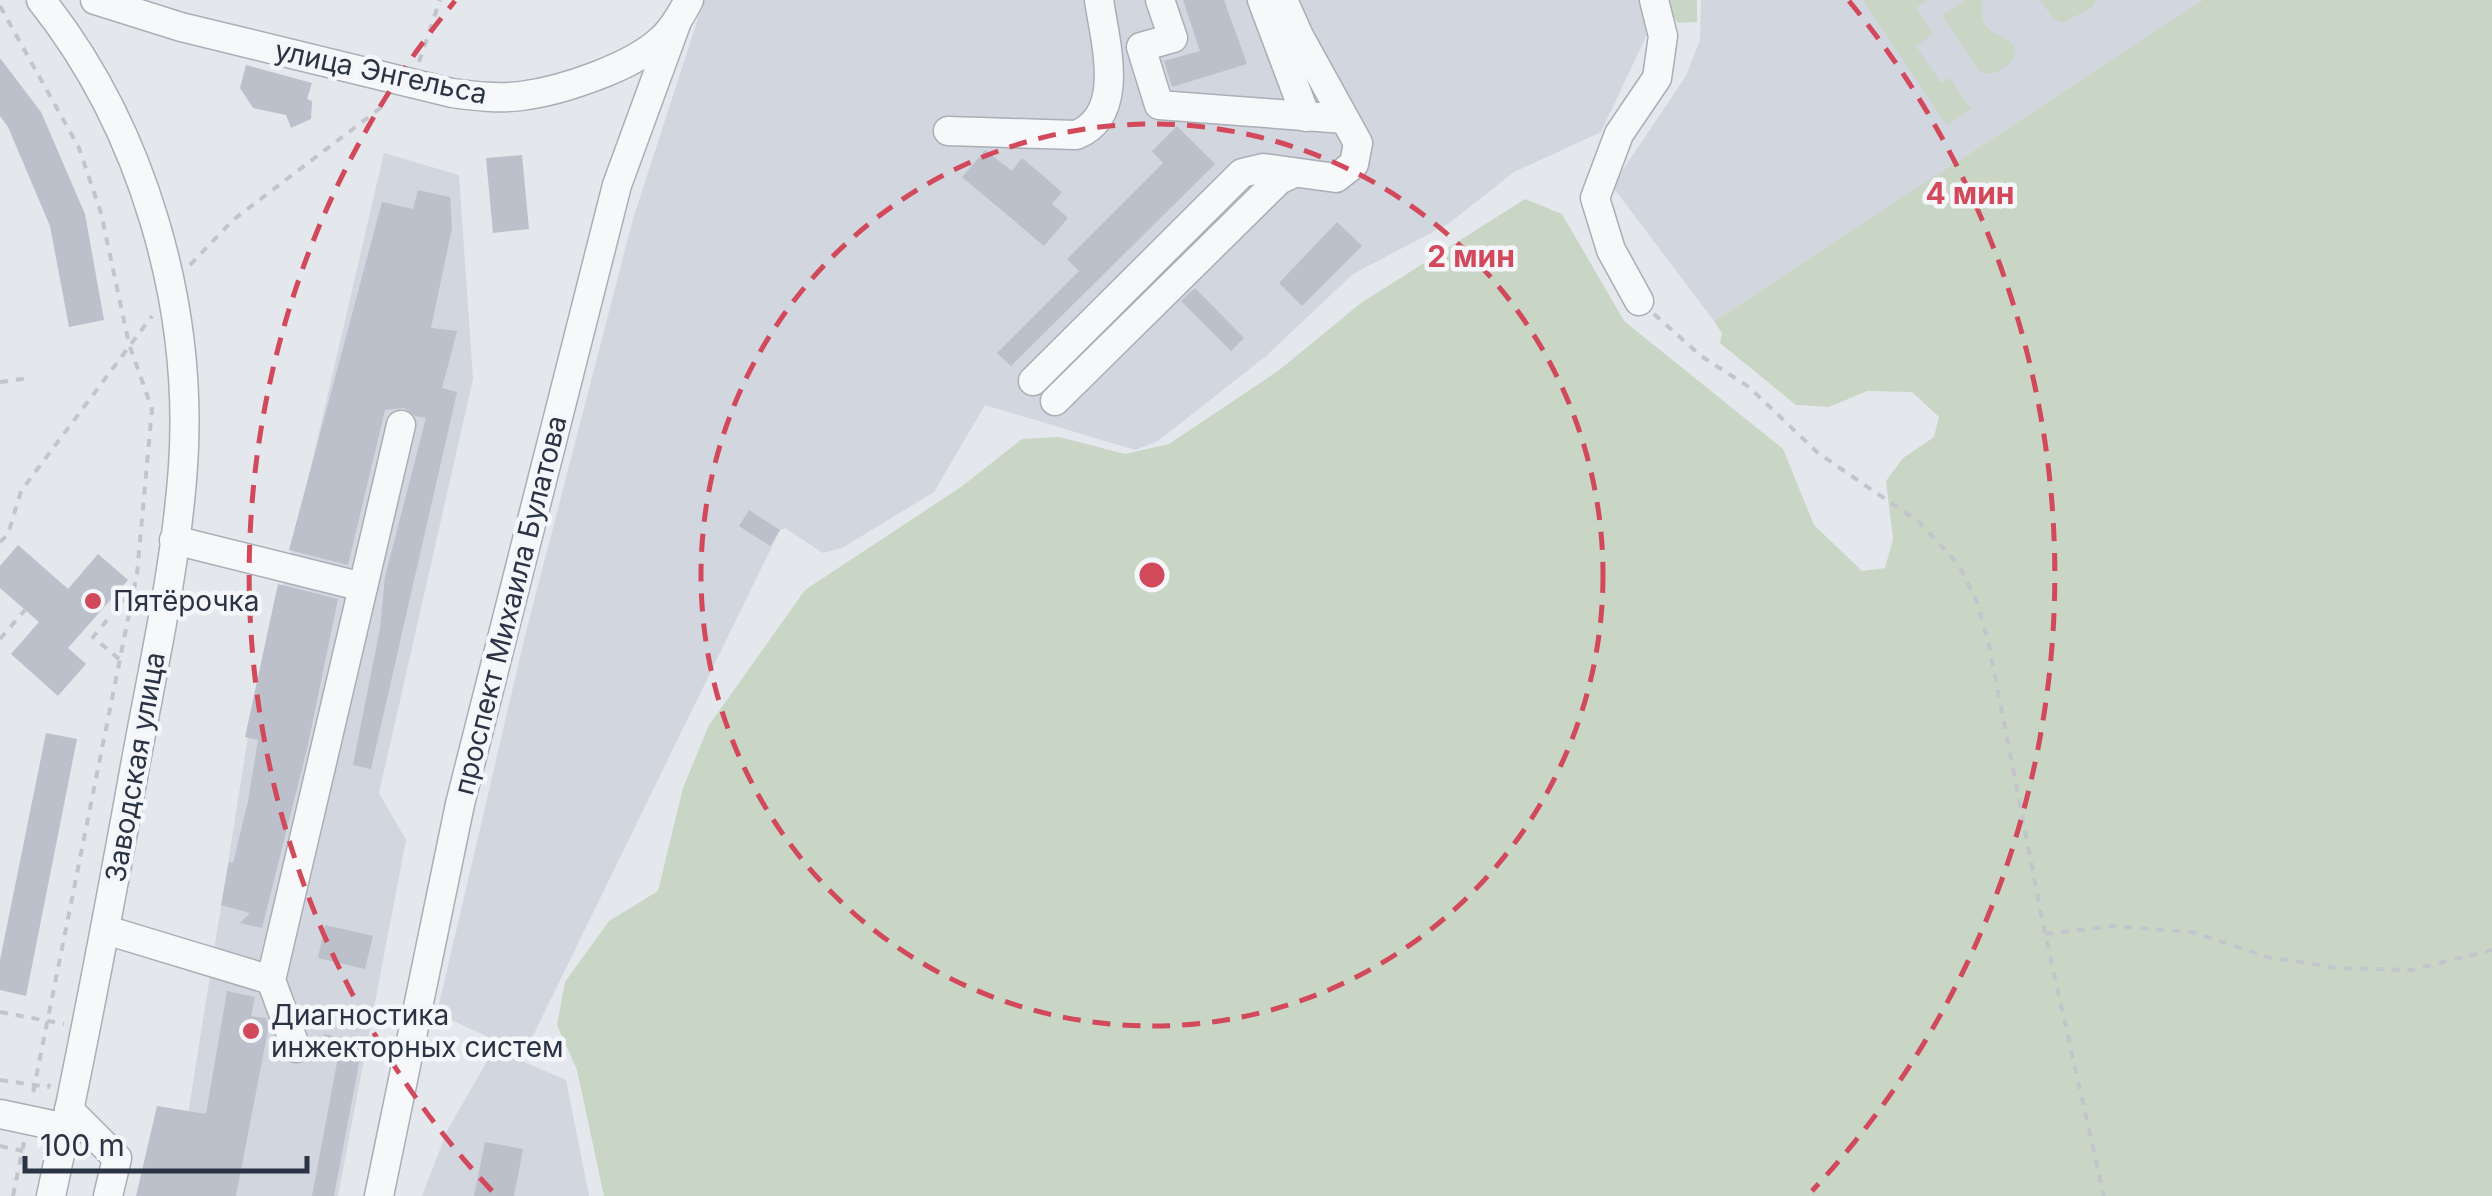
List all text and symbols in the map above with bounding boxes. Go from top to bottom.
street label: улица Энгельса [272,33,490,111]
text: 4 мин [1925,175,2015,211]
text: 2 мин [1427,238,1515,274]
street label: проспект Михаила Булатова [446,412,574,798]
centre of rings [1134,557,1170,593]
place label: Пятёрочка [113,584,260,618]
marker: Пятёрочка [82,590,104,612]
street label: Заводская улица [98,649,172,885]
place label: Диагностика инжекторных систем [271,998,564,1064]
marker: Диагностика инжекторных систем [240,1020,262,1042]
scale bar [25,1111,308,1173]
text: 100 m [40,1127,125,1163]

